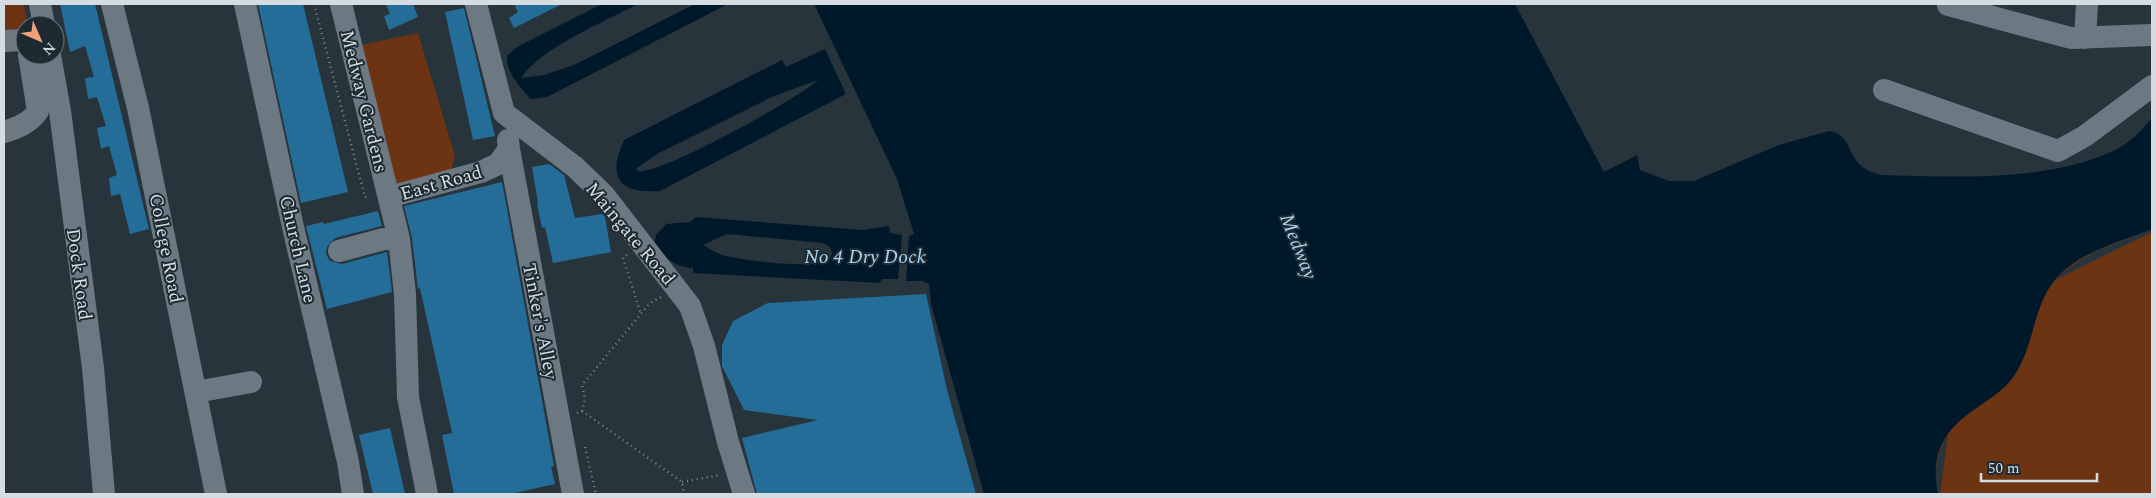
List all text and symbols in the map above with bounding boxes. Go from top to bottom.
north arrow [15,15,65,65]
street label: Medway Gardens [332,27,395,176]
text: N [37,37,60,60]
street label: East Road [397,158,486,209]
street label: Maingate Road [578,176,682,292]
street label: College Road [141,191,190,306]
street label: Church Lane [271,193,324,306]
water label: Medway [1271,209,1325,284]
street label: Dock Road [58,226,99,322]
water label: No 4 Dry Dock [804,242,927,272]
street label: Tinker's Alley [514,261,565,383]
scale bar [1981,450,2097,482]
text: 50 m [1988,457,2020,480]

